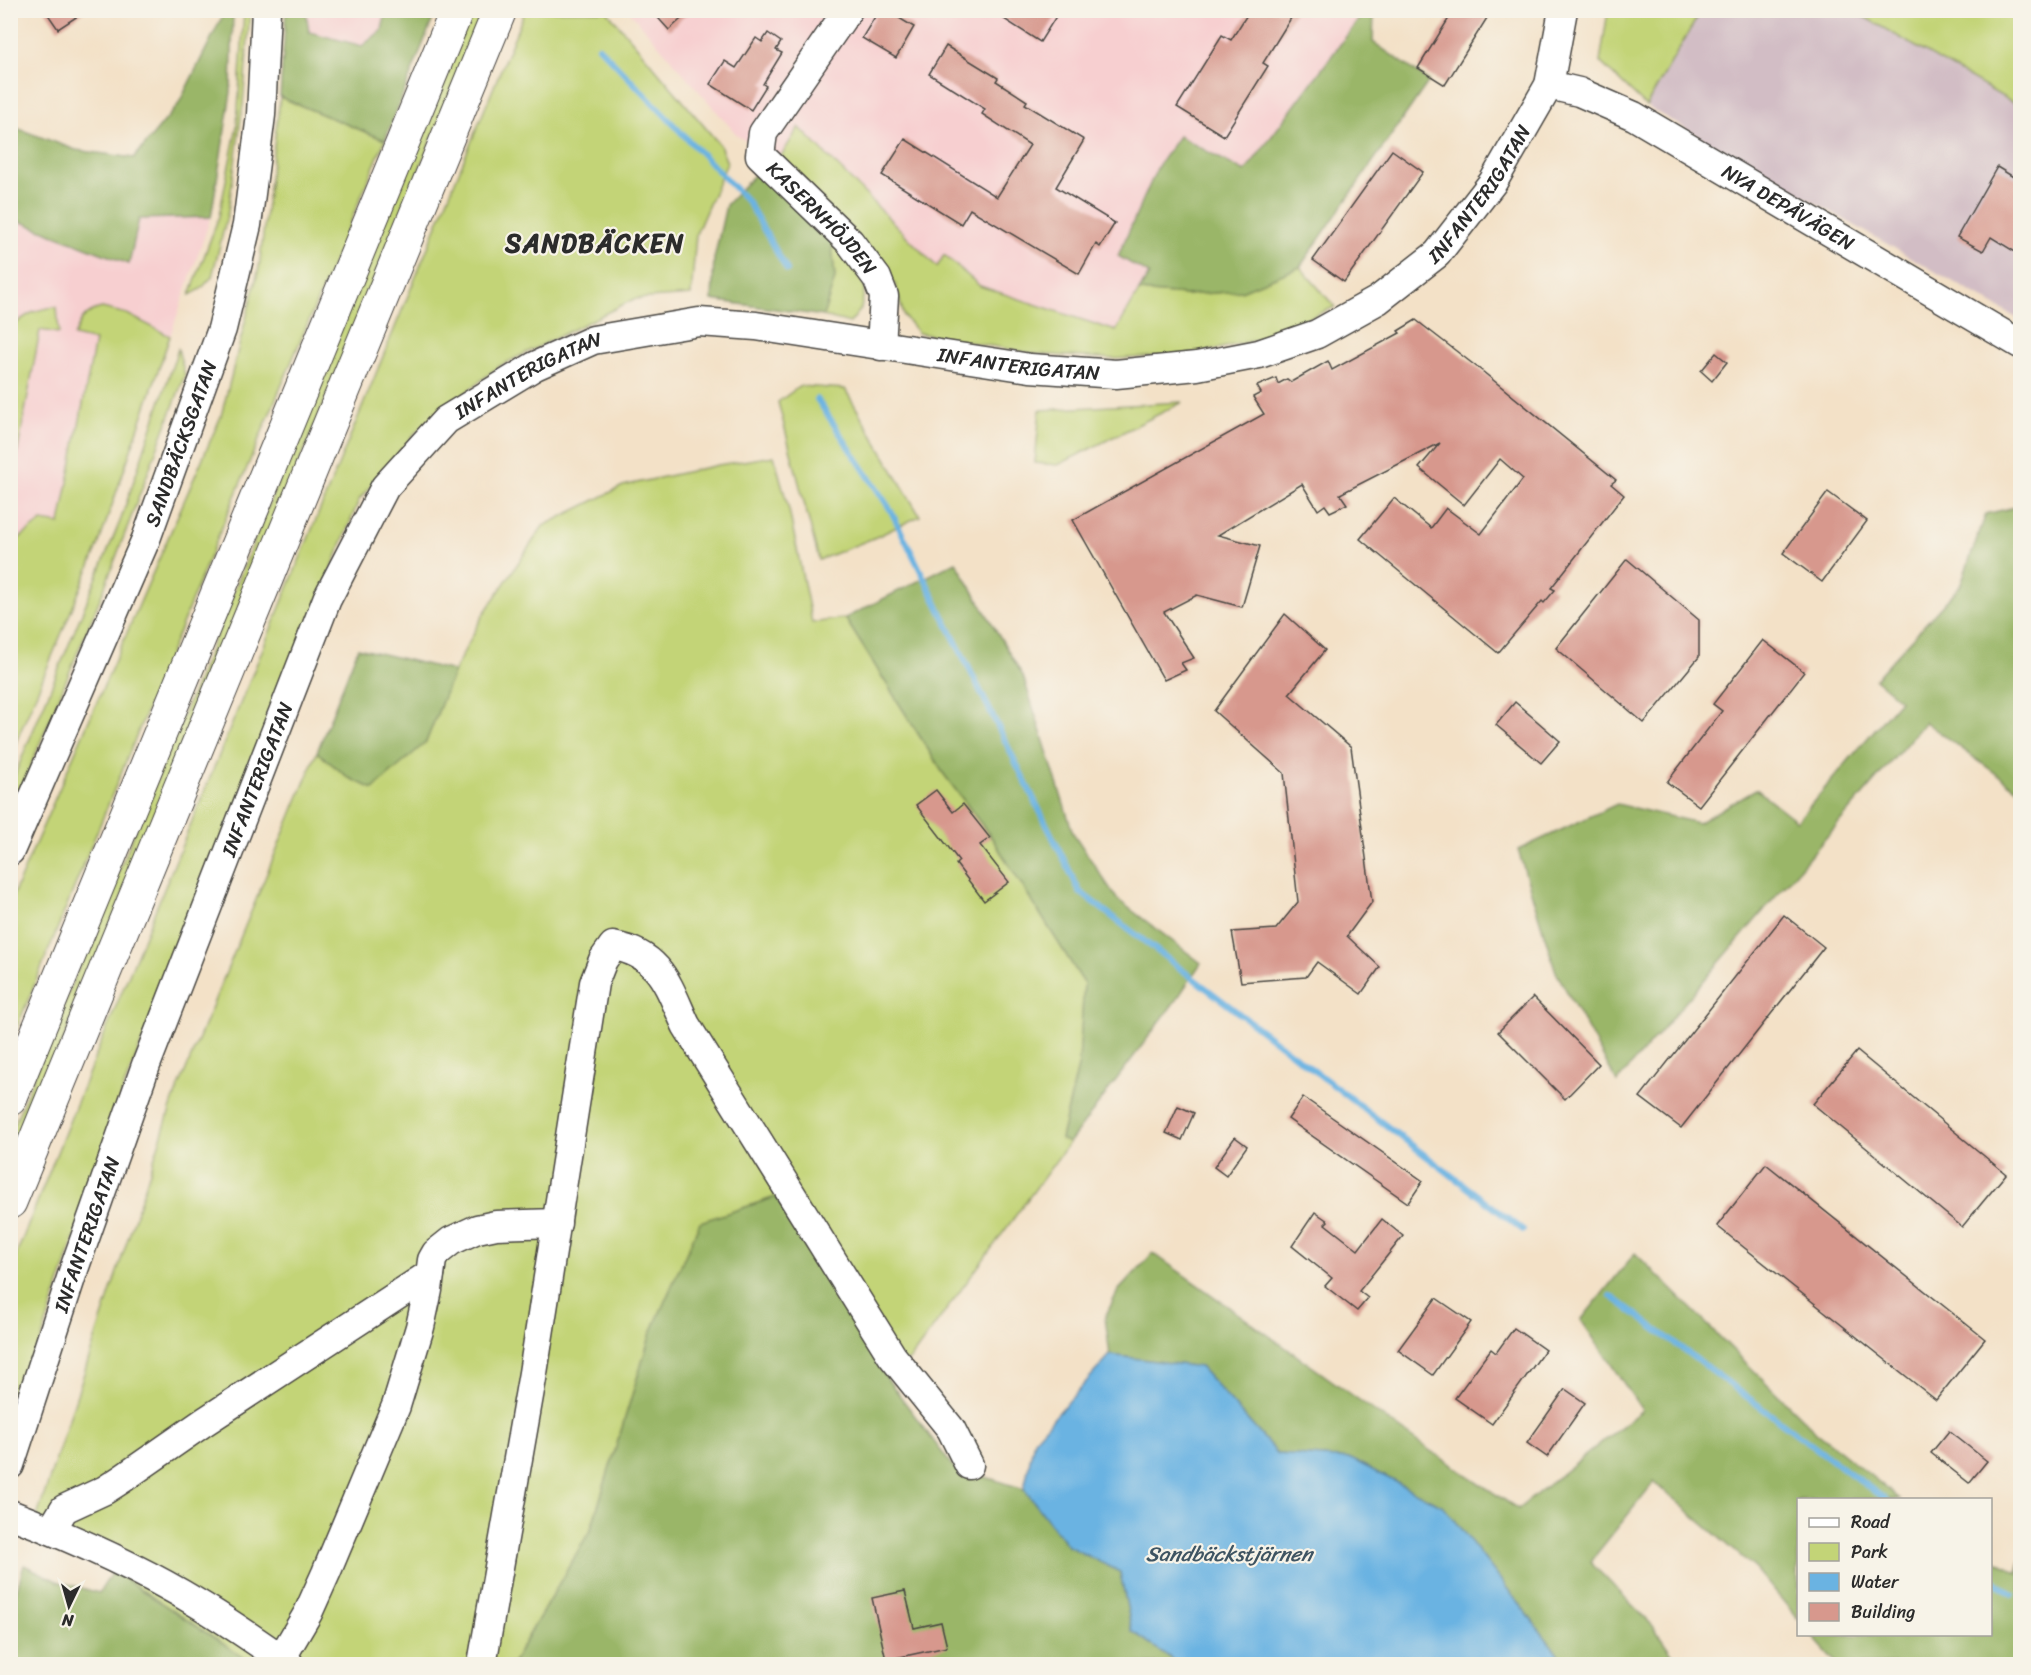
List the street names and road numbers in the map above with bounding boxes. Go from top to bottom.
street label: INFANTERIGATAN [1419,118,1540,273]
street label: KASERNHÖJDEN [758,152,886,282]
street label: NYA DEPÅVÄGEN [1715,154,1861,260]
street label: INFANTERIGATAN [446,321,604,429]
street label: INFANTERIGATAN [934,336,1101,390]
street label: SANDBÄCKSGATAN [134,355,227,531]
street label: INFANTERIGATAN [211,697,303,863]
street label: INFANTERIGATAN [43,1151,130,1318]

